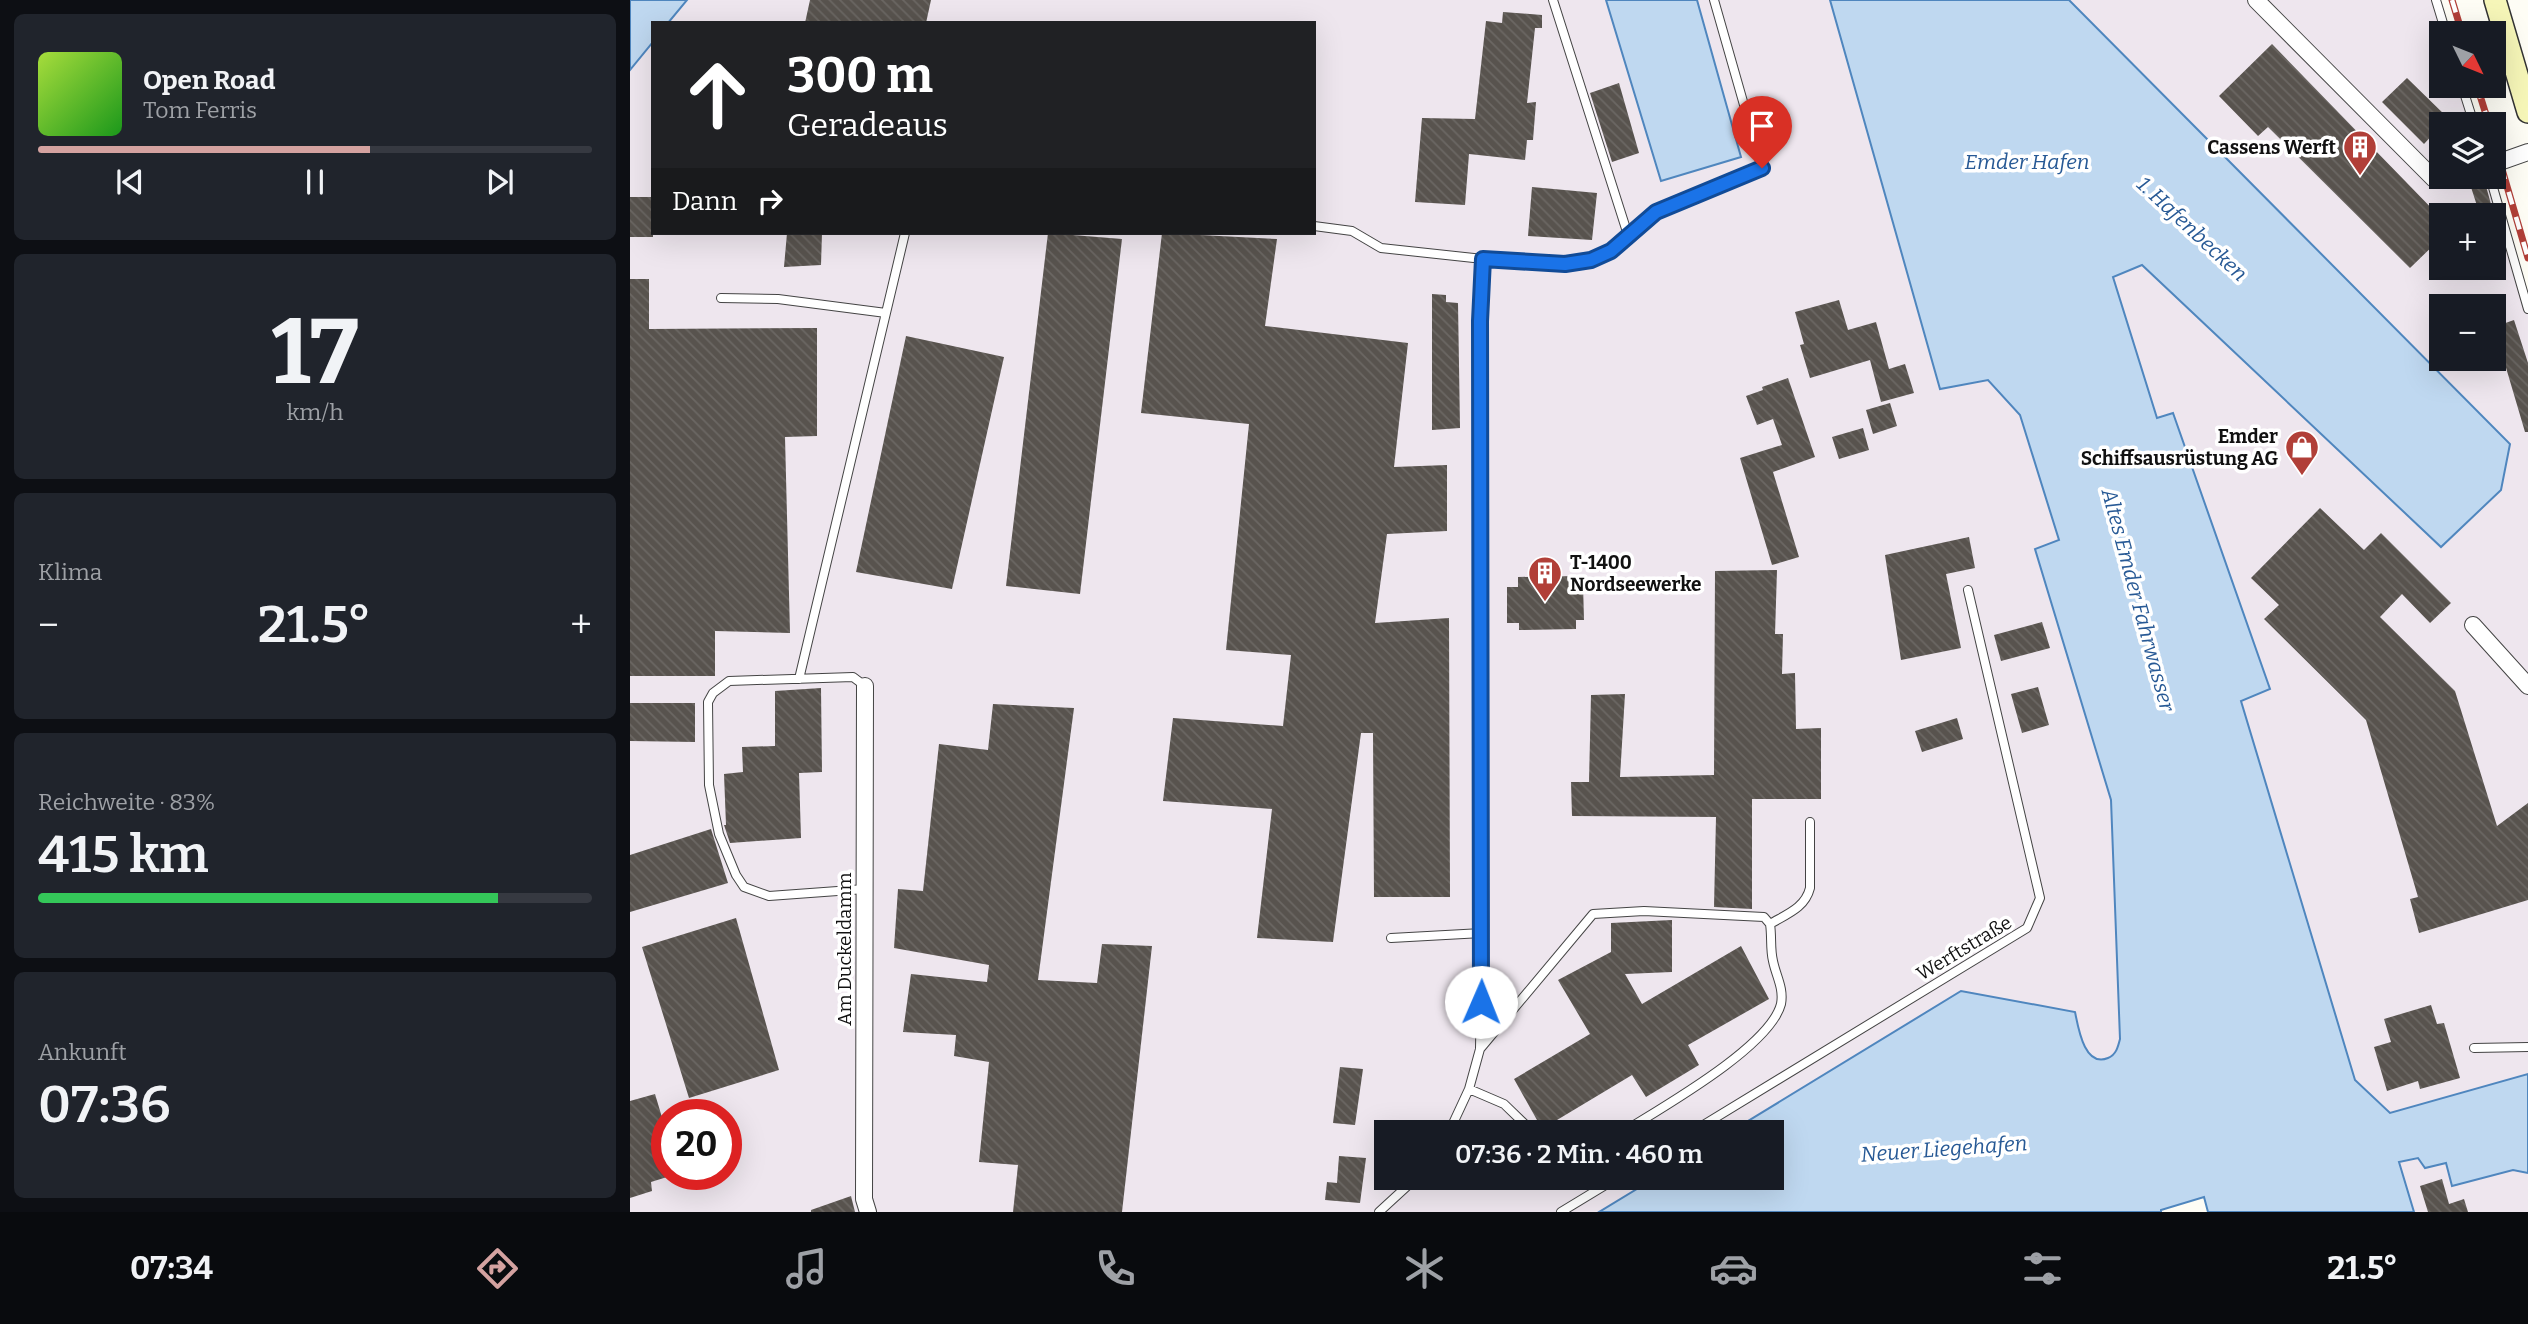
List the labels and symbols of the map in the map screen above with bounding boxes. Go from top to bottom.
north arrow [2429,21,2506,98]
pin [1732,96,1792,168]
building icon: Cassens Werft [2341,128,2379,177]
place label: Cassens Werft [2207,136,2336,159]
water label: Emder Hafen [1964,149,2090,175]
water label: 1. Hafenbecken [2131,171,2253,287]
place label: Emder Schiffsausrüstung AG [2081,425,2278,470]
shop icon: Emder Schiffsausrüstung AG [2283,428,2321,477]
water label: Altes Emder Fahrwasser [2096,485,2181,715]
place label: T-1400 Nordseewerke [1570,551,1701,596]
building icon: T-1400 Nordseewerke [1526,554,1564,603]
street label: Am Duckeldamm [833,872,856,1026]
street label: Werftstraße [1912,911,2016,985]
position arrow [1444,965,1518,1039]
speed limit sign: 20 [651,1099,742,1190]
water label: Neuer Liegehafen [1860,1130,2028,1168]

